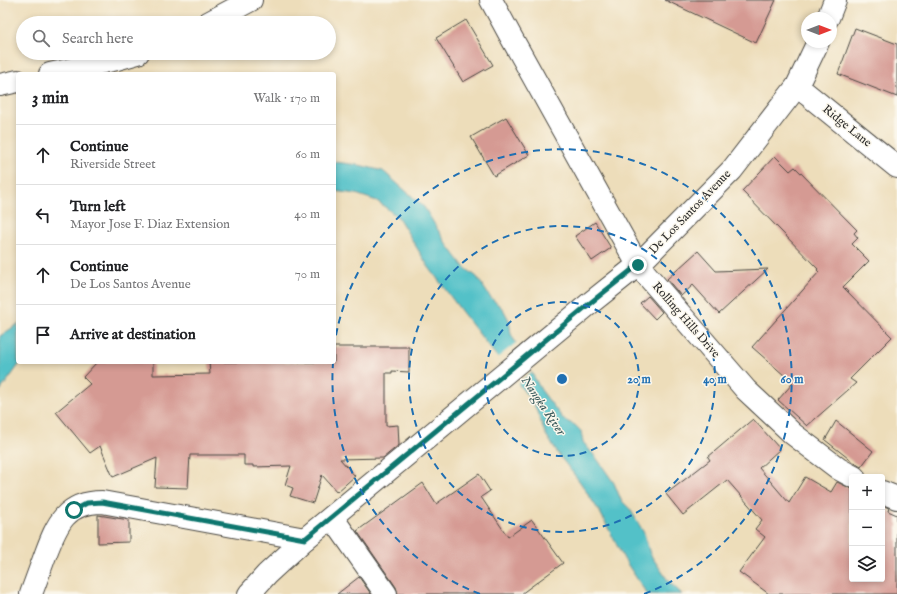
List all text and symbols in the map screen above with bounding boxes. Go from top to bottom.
north arrow [801,12,837,48]
search box [16,16,336,60]
icon: search [30,27,52,49]
text: Search here [62,29,133,48]
text: 3 min [32,88,69,109]
text: Walk · 170 m [254,90,320,107]
street label: Ridge Lane [819,102,875,151]
text: Continue [70,137,128,156]
icon: ahead [32,144,54,166]
text: 60 m [295,146,320,163]
text: Riverside Street [70,156,156,173]
street label: De Los Santos Avenue [646,166,734,257]
text: Turn left [70,197,126,216]
icon: left [32,204,54,226]
text: 40 m [294,206,320,223]
text: Mayor Jose F. Diaz Extension [70,216,230,233]
route end [629,256,647,274]
text: Continue [70,257,128,276]
icon: ahead [32,264,54,286]
text: 70 m [295,266,320,283]
text: De Los Santos Avenue [70,276,191,293]
street label: Rolling Hills Drive [649,279,723,361]
icon: arrive [32,324,54,346]
text: Arrive at destination [70,325,196,344]
centre of rings [555,372,569,386]
text: 20 m [627,372,651,387]
text: 40 m [703,372,728,387]
text: 60 m [781,372,804,387]
water label: Nangka River [516,373,569,440]
map controls [849,474,885,582]
button: + [849,474,885,510]
route start [65,501,83,519]
button: − [849,510,885,546]
button: layers [849,546,885,582]

